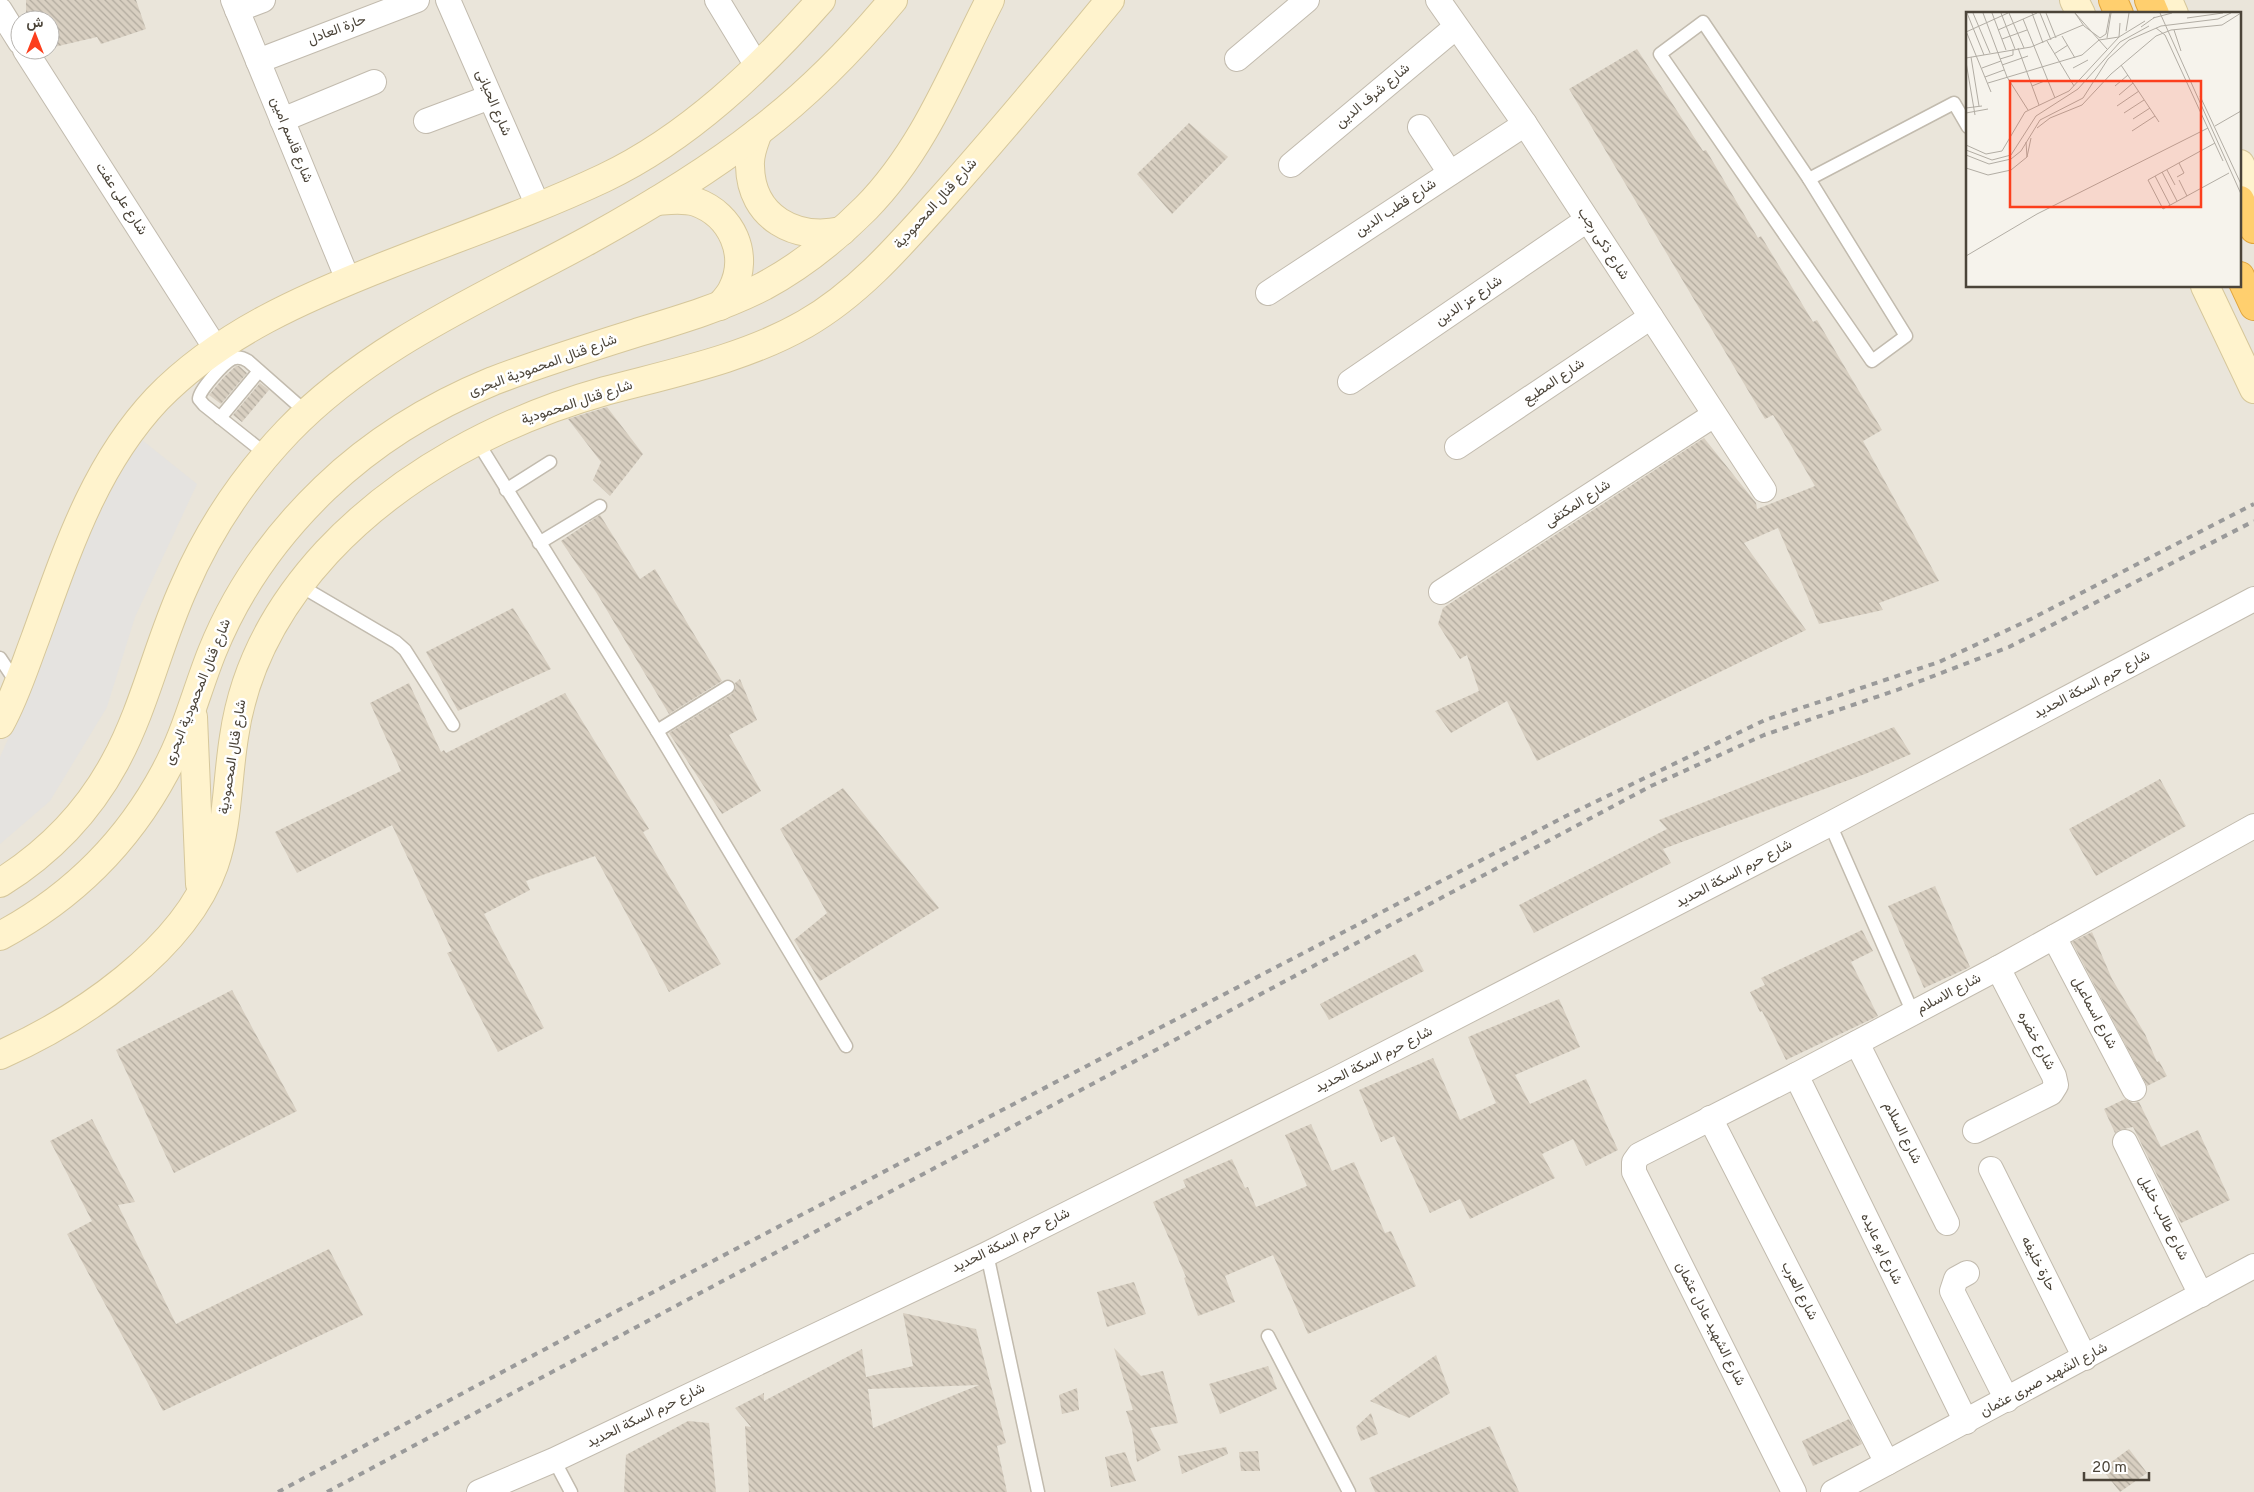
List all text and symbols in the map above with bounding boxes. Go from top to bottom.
north arrow [10,10,60,60]
street label: حارة العادل [305,11,369,49]
inset map [1966,12,2242,288]
text: ش [27,15,44,32]
street label: شارع شرف الدين [1332,60,1414,133]
street label: شارع الحيانى [471,67,515,139]
street label: شارع قاسم امين [265,95,316,186]
street label: شارع قنال المحمودية [891,155,982,253]
street label: شارع على عفت [90,160,151,239]
street label: شارع قطب الدين [1352,175,1440,241]
street label: شارع ذكى رجب [1573,205,1633,284]
street label: شارع عز الدين [1432,272,1506,330]
street label: شارع قنال المحمودية البحرى [467,331,620,402]
street label: شارع المطيع [1520,355,1589,410]
street label: شارع قنال المحمودية [519,377,635,430]
street label: شارع المكتفى [1542,476,1615,532]
street label: شارع قنال المحمودية البحرى [161,616,235,768]
street label: شارع حرم السكة الحديد [2031,647,2154,724]
street label: شارع قنال المحمودية [216,698,250,816]
street label: شارع حرم السكة الحديد [1673,836,1796,913]
street label: شارع الاسلام [1914,970,1985,1019]
street label: شارع اسماعيل [2067,974,2120,1053]
street label: شارع خضره [2013,1009,2058,1074]
street label: شارع حرم السكة الحديد [1312,1023,1436,1098]
street label: شارع السلام [1878,1099,1925,1167]
street label: شارع طالب خليل [2133,1173,2192,1264]
street label: شارع حرم السكة الحديد [949,1205,1073,1278]
street label: شارع ابو عايده [1855,1210,1906,1288]
street label: حارة خليفه [2017,1234,2059,1294]
street label: شارع الشهيد عادل عثمان [1670,1259,1749,1389]
street label: شارع العرب [1776,1259,1821,1324]
street label: شارع الشهيد صبرى عثمان [1977,1339,2111,1422]
street label: شارع حرم السكة الحديد [584,1380,708,1453]
scale bar [2084,1450,2149,1482]
text: 20 m [2092,1459,2127,1478]

